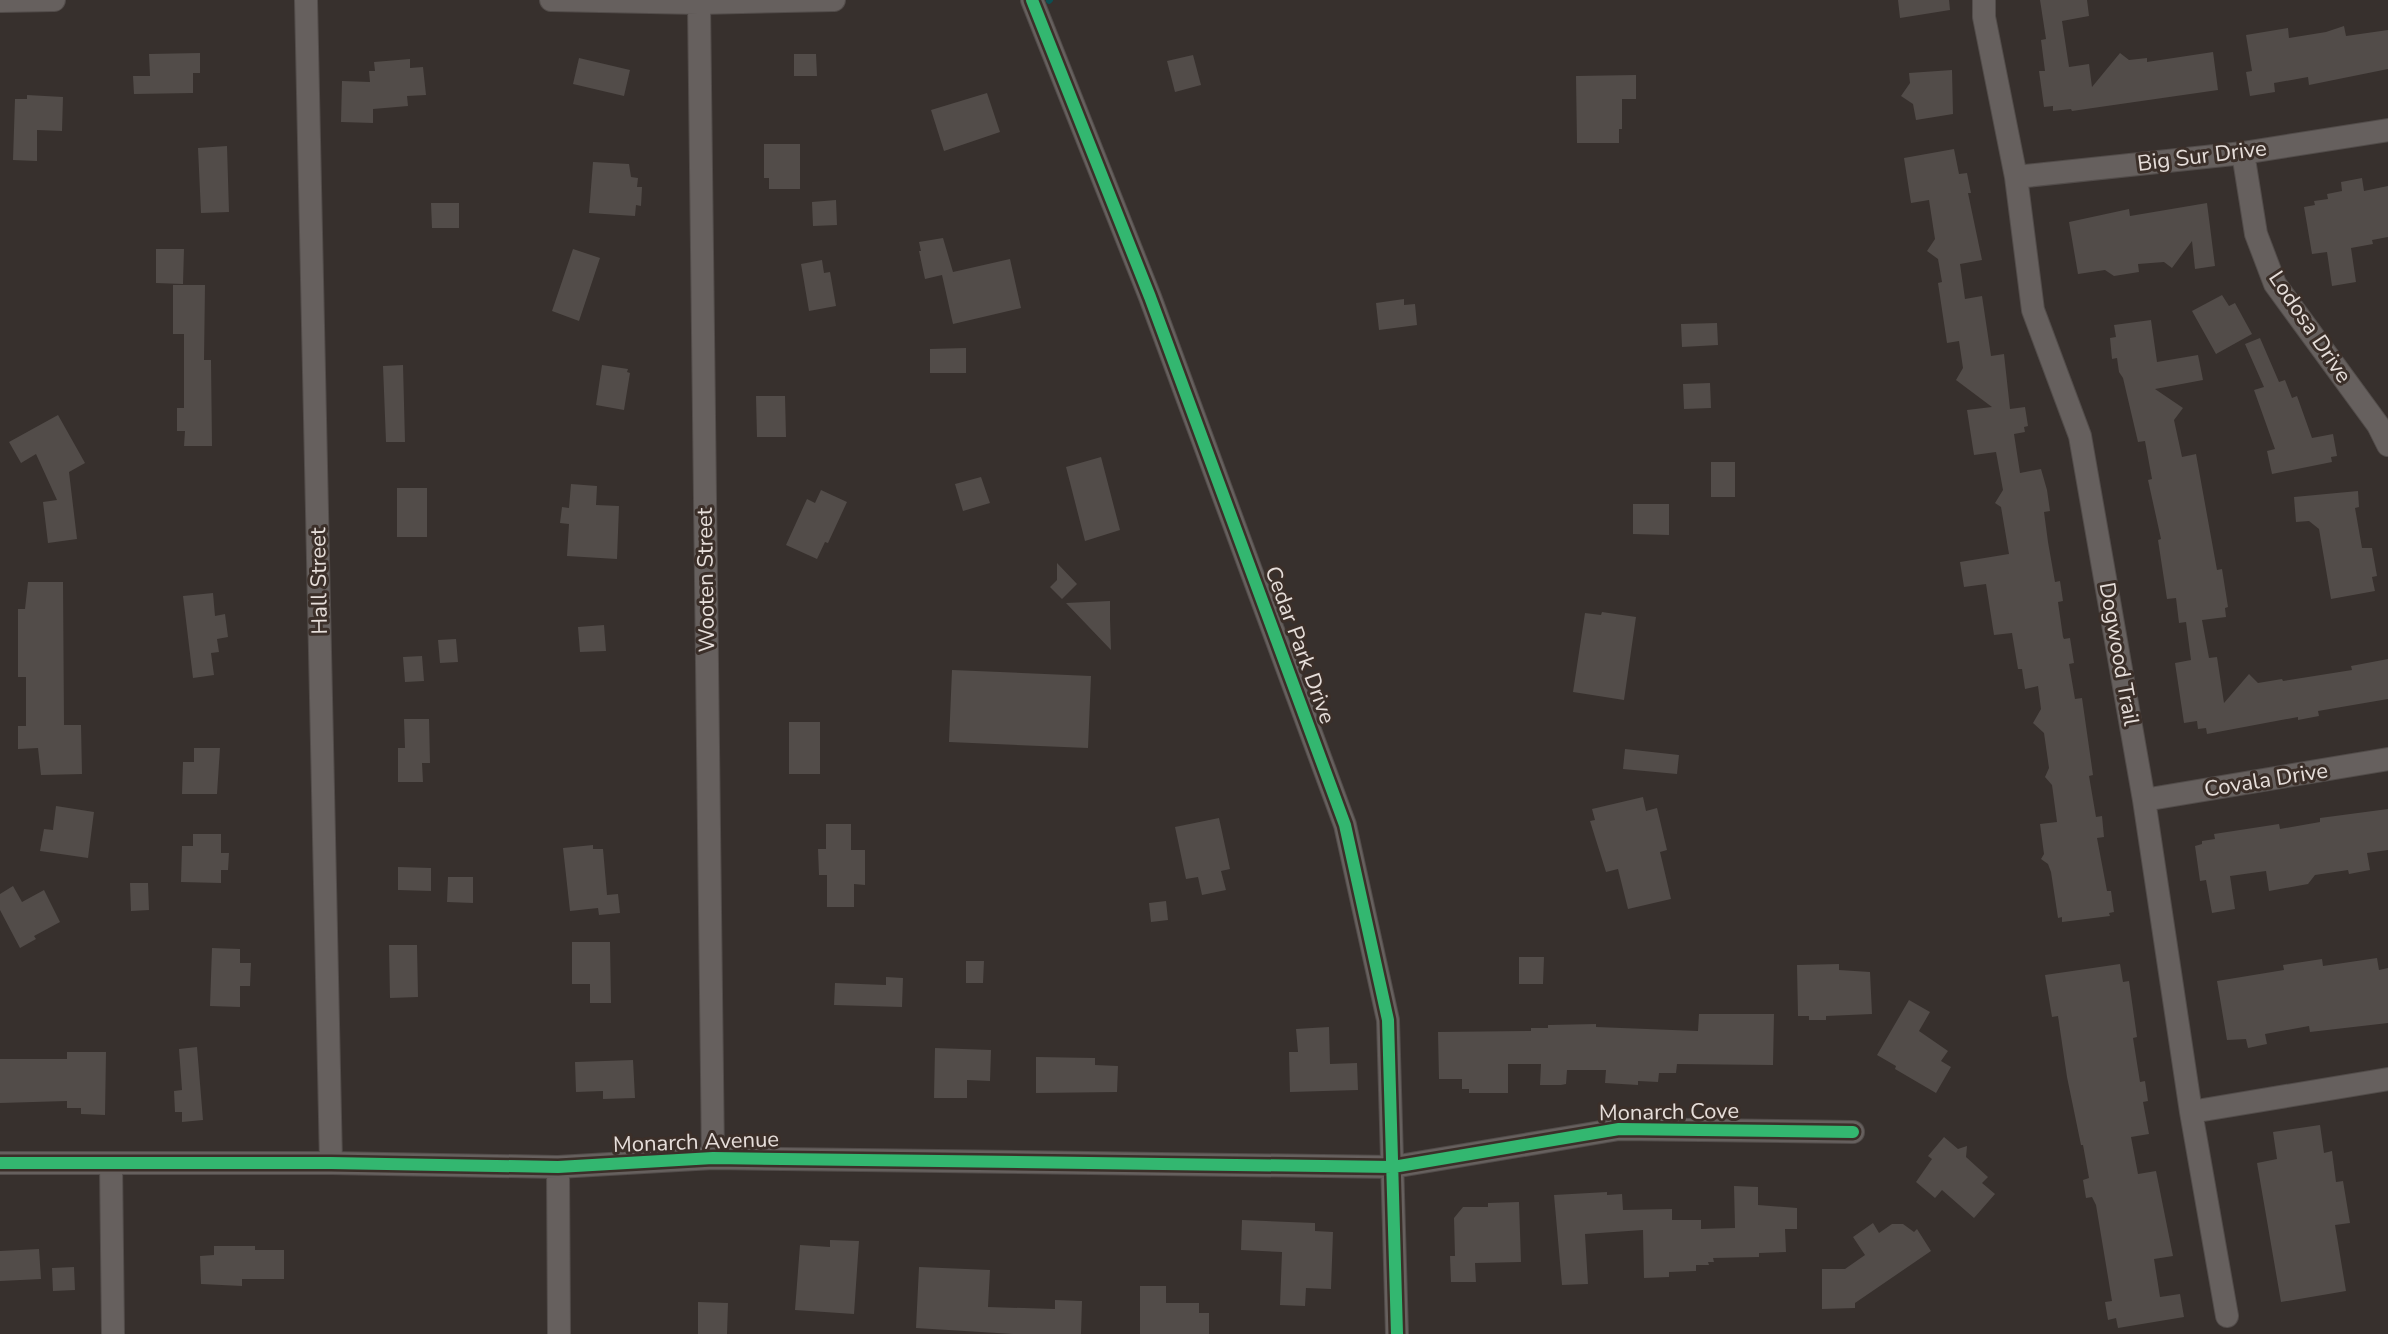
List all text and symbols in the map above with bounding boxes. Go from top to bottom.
street label: Big Sur Drive [2136,133,2268,179]
street label: Lodosa Drive [2261,265,2359,389]
street label: Wooten Street [690,507,722,653]
street label: Hall Street [303,527,335,635]
street label: Cedar Park Drive [1258,562,1342,728]
street label: Dogwood Trail [2092,580,2146,729]
street label: Covala Drive [2202,755,2330,805]
street label: Monarch Cove [1599,1096,1739,1128]
street label: Monarch Avenue [612,1124,780,1160]

